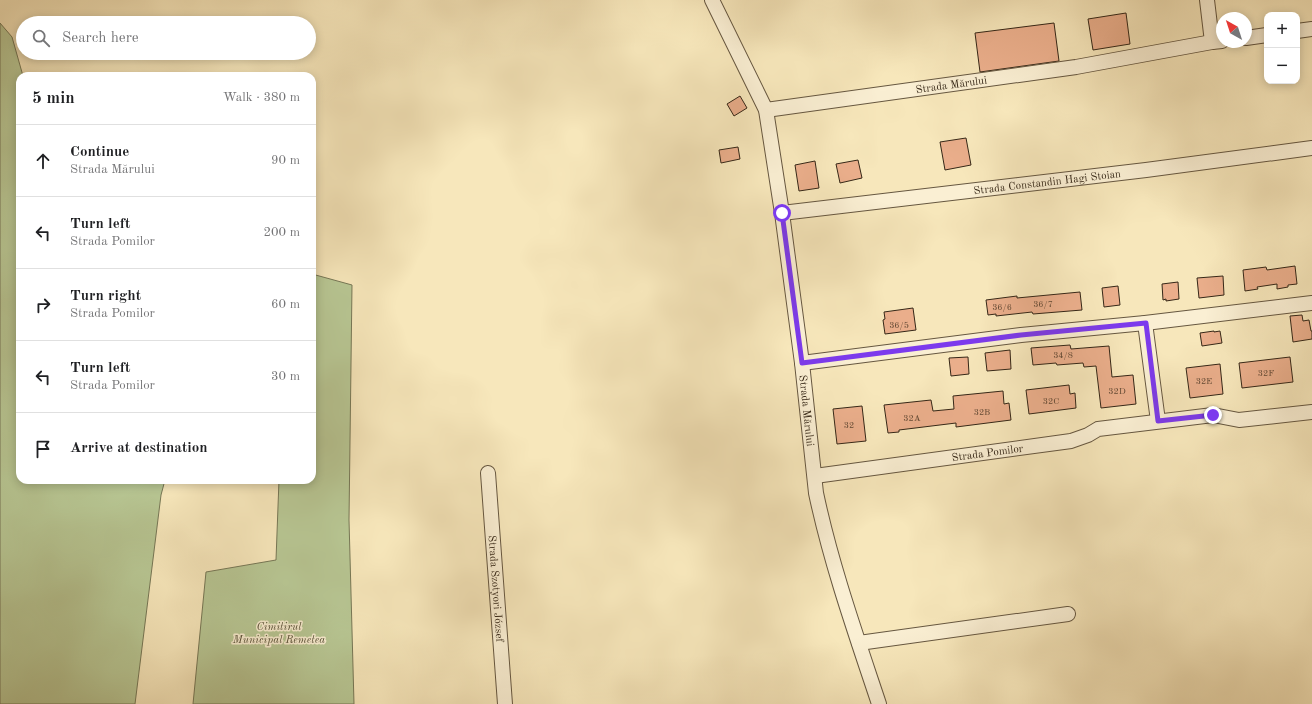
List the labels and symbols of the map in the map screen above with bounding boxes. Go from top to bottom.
north arrow [1216,12,1252,48]
street label: Strada Mărului [915,75,988,96]
street label: Strada Constandin Hagi Stoian [973,169,1122,197]
route start [773,204,791,222]
house number: 36/7 [1033,300,1053,309]
house number: 36/6 [992,303,1012,312]
house number: 36/5 [889,321,909,330]
house number: 34/8 [1053,351,1073,360]
house number: 32F [1258,369,1274,378]
street label: Strada Mărului [796,374,815,447]
house number: 32E [1196,377,1212,386]
house number: 32D [1108,387,1126,396]
house number: 32C [1043,397,1059,406]
route end [1204,406,1222,424]
house number: 32B [974,408,990,417]
house number: 32A [903,414,921,423]
house number: 32 [844,421,854,430]
street label: Strada Pomilor [951,444,1024,464]
street label: Strada Szotyori József [486,535,504,643]
park label: Cimitirul Municipal Remetea [232,622,325,646]

